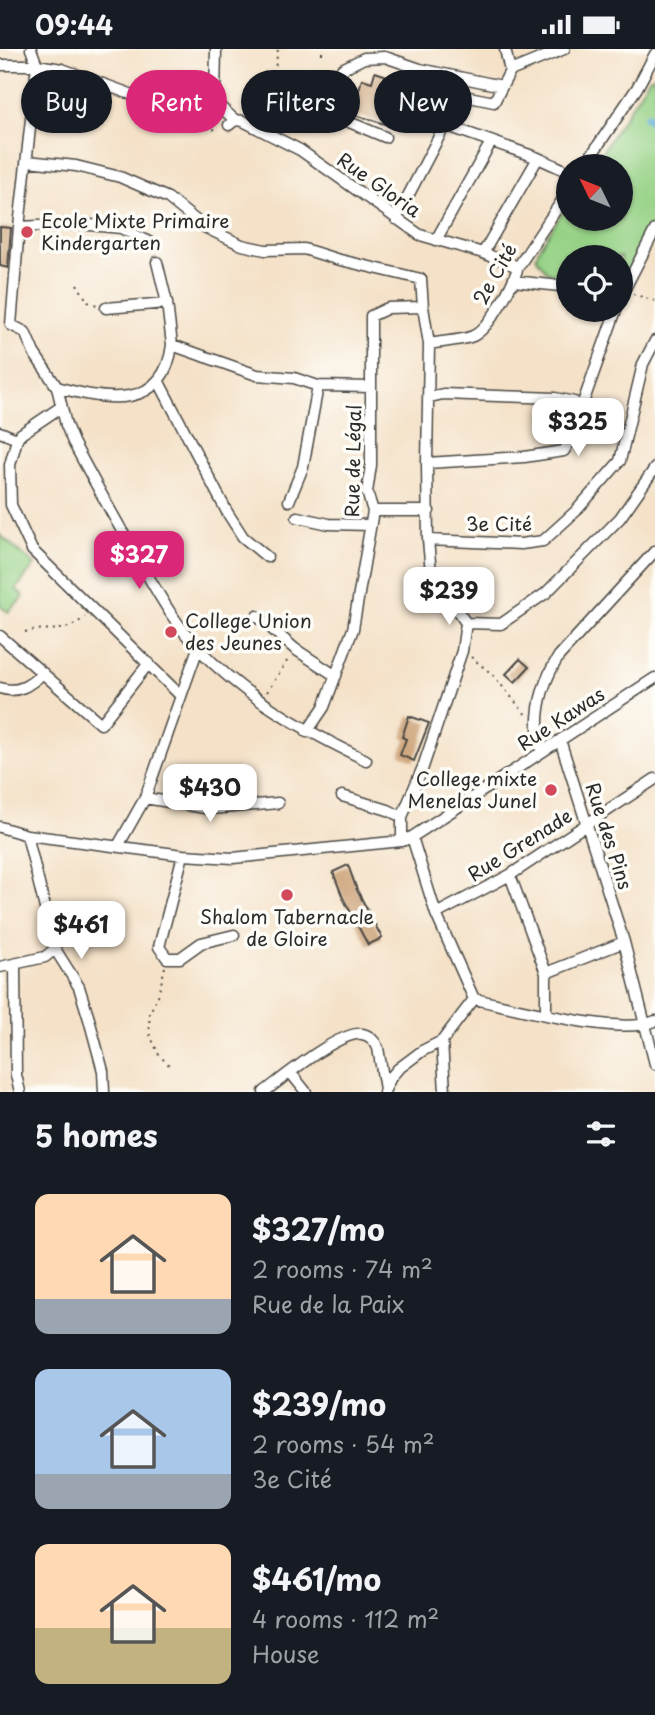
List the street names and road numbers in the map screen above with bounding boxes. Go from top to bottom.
street label: Rue Gloria [332,145,427,223]
street label: 2e Cité [465,238,523,309]
street label: Rue de Légal [337,404,367,518]
street label: 3e Cité [466,509,532,537]
street label: Rue Kawas [511,679,610,757]
street label: Rue des Pins [580,779,640,893]
street label: Rue Grenade [462,801,577,887]

